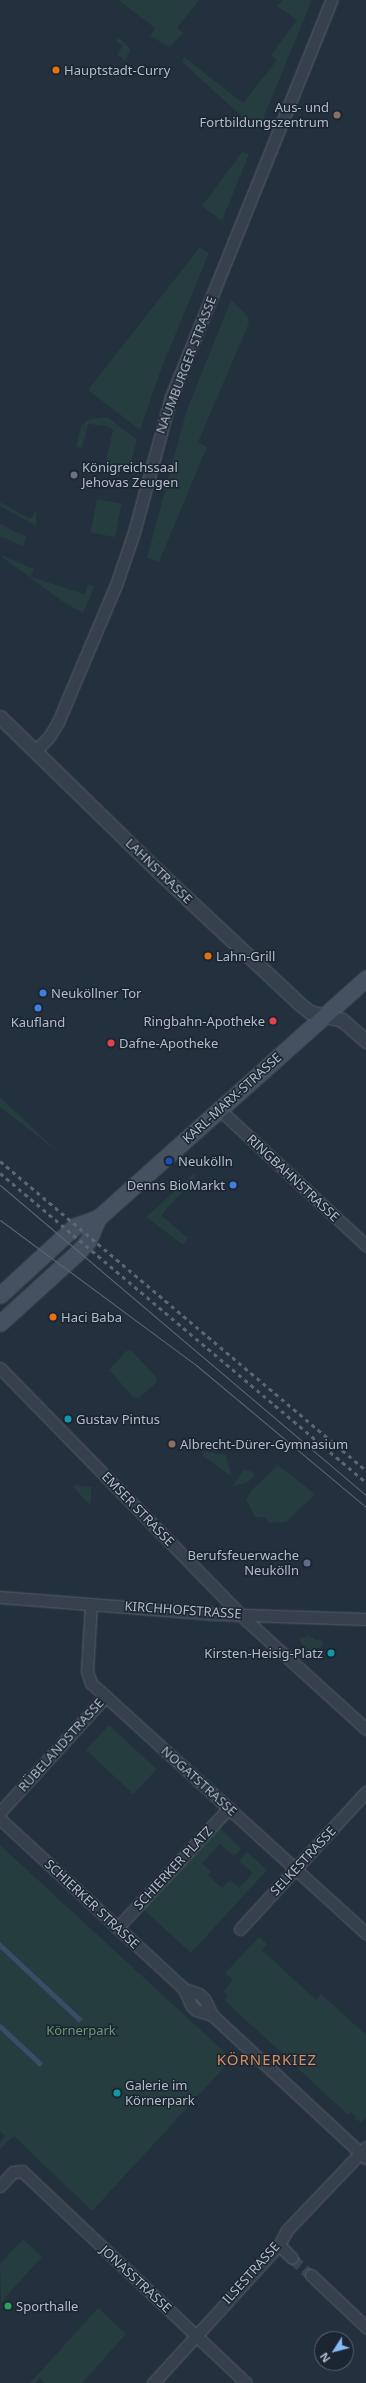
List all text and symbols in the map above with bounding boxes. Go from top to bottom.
place label: Hauptstadt-Curry [64,62,170,78]
marker: Hauptstadt-Curry [51,65,61,75]
place label: Aus- und Fortbildungszentrum [200,100,329,131]
marker: Aus- und Fortbildungszentrum [332,110,342,120]
street label: NAUMBURGER STRASSE [153,294,219,436]
place label: Königreichssaal Jehovas Zeugen [82,460,178,491]
marker: Königreichssaal Jehovas Zeugen [69,470,79,480]
street label: LAHNSTRASSE [122,835,196,907]
place label: Lahn-Grill [216,948,275,964]
marker: Lahn-Grill [203,951,213,961]
place label: Neuköllner Tor [51,985,141,1001]
marker: Neuköllner Tor [38,988,48,998]
marker: Kaufland [33,1003,43,1013]
place label: Ringbahn-Apotheke [143,1013,265,1029]
place label: Kaufland [11,1014,65,1030]
marker: Ringbahn-Apotheke [268,1016,278,1026]
place label: Dafne-Apotheke [119,1035,218,1051]
marker: Dafne-Apotheke [106,1038,116,1048]
street label: KARL-MARX-STRASSE [179,1049,285,1147]
street label: RINGBAHNSTRASSE [244,1131,342,1225]
place label: Neukölln [178,1153,233,1169]
marker: Neukölln [163,1155,175,1167]
place label: Denns BioMarkt [127,1177,225,1193]
marker: Denns BioMarkt [228,1180,238,1190]
place label: Haci Baba [61,1309,122,1325]
marker: Haci Baba [48,1312,58,1322]
place label: Gustav Pintus [76,1411,160,1427]
marker: Gustav Pintus [63,1414,73,1424]
place label: Albrecht-Dürer-Gymnasium [180,1436,348,1452]
marker: Albrecht-Dürer-Gymnasium [167,1439,177,1449]
street label: EMSER STRASSE [99,1469,177,1549]
place label: Berufsfeuerwache Neukölln [187,1548,299,1579]
marker: Berufsfeuerwache Neukölln [302,1558,312,1568]
street label: KIRCHHOFSTRASSE [124,1598,242,1622]
place label: Kirsten-Heisig-Platz [204,1645,323,1661]
marker: Kirsten-Heisig-Platz [326,1648,336,1658]
street label: RÜBELANDSTRASSE [15,1695,107,1795]
street label: NOGATSTRASSE [158,1743,240,1819]
street label: SCHIERKER PLATZ [130,1823,216,1913]
street label: SELKESTRASSE [267,1823,339,1899]
street label: SCHIERKER STRASSE [41,1856,143,1952]
park label: Körnerpark [46,2022,116,2038]
district label: KÖRNERKIEZ [217,2051,317,2069]
place label: Galerie im Körnerpark [125,2078,195,2109]
marker: Galerie im Körnerpark [112,2088,122,2098]
street label: ILSESTRASSE [219,2239,283,2307]
street label: JONASSTRASSE [97,2242,175,2316]
place label: Sporthalle [16,2298,78,2314]
marker: Sporthalle [3,2301,13,2311]
north arrow [314,2331,354,2371]
text: N [316,2350,333,2366]

